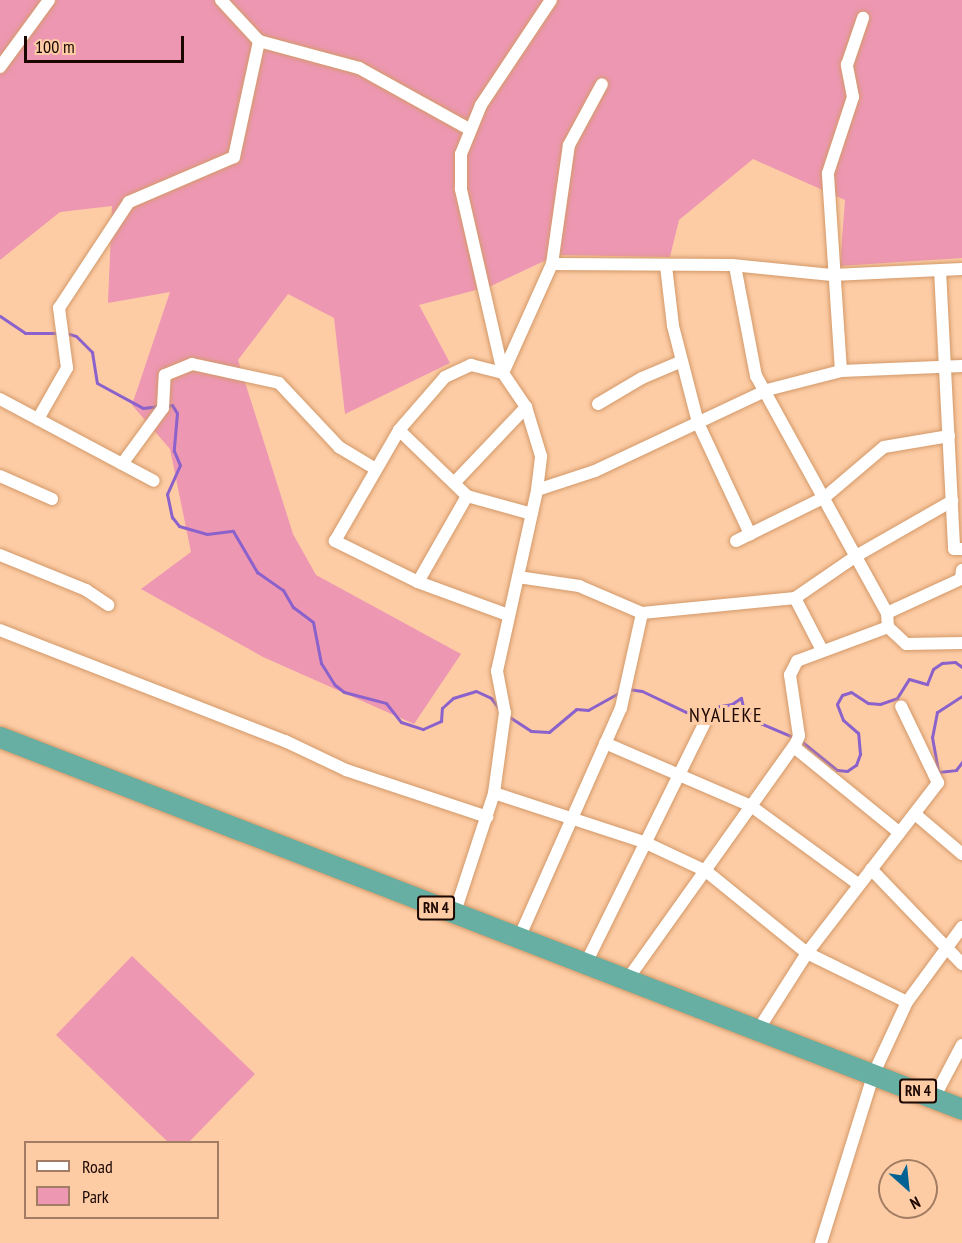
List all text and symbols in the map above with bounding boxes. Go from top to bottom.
scale bar [27,24,188,62]
text: 100 m [35,35,75,58]
district label: NYALEKE [689,703,763,727]
road number: RN 4 [416,896,456,920]
road number: RN 4 [898,1079,938,1103]
legend [24,1141,219,1219]
text: Road [82,1155,113,1178]
north arrow [878,1159,938,1219]
text: Park [82,1185,109,1208]
text: N [907,1192,924,1214]

